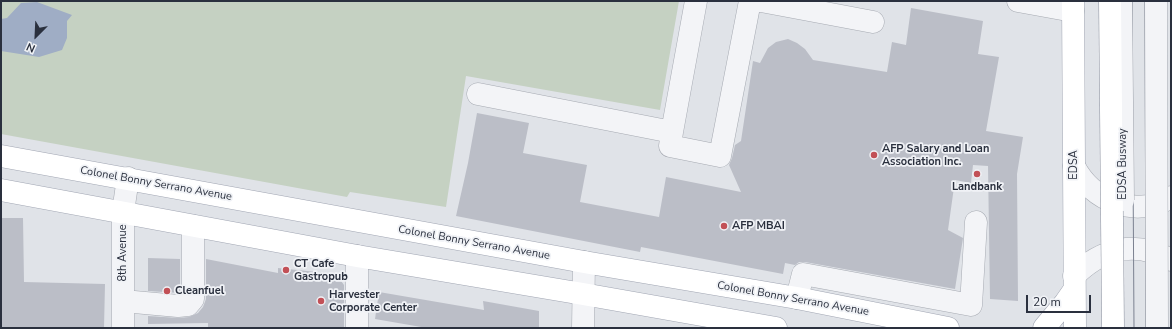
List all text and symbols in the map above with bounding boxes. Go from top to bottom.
north arrow [16,16,56,56]
text: N [24,39,38,56]
street label: EDSA Busway [1116,128,1130,200]
place label: AFP Salary and Loan Association Inc. [882,142,989,168]
marker: AFP Salary and Loan Association Inc. [869,150,879,160]
street label: EDSA [1067,150,1081,180]
street label: Colonel Bonny Serrano Avenue [79,164,233,204]
marker: Landbank [972,169,982,179]
place label: Landbank [952,180,1002,194]
place label: AFP MBAI [732,219,785,233]
marker: AFP MBAI [719,221,729,231]
street label: Colonel Bonny Serrano Avenue [397,223,551,263]
street label: 8th Avenue [116,225,130,281]
place label: CT Cafe Gastropub [294,257,348,283]
marker: CT Cafe Gastropub [281,265,291,275]
street label: Colonel Bonny Serrano Avenue [716,279,870,319]
place label: Cleanfuel [175,284,224,298]
marker: Cleanfuel [162,286,172,296]
scale bar [1028,287,1093,313]
place label: Harvester Corporate Center [329,288,417,314]
text: 20 m [1033,294,1061,310]
marker: Harvester Corporate Center [316,296,326,306]

